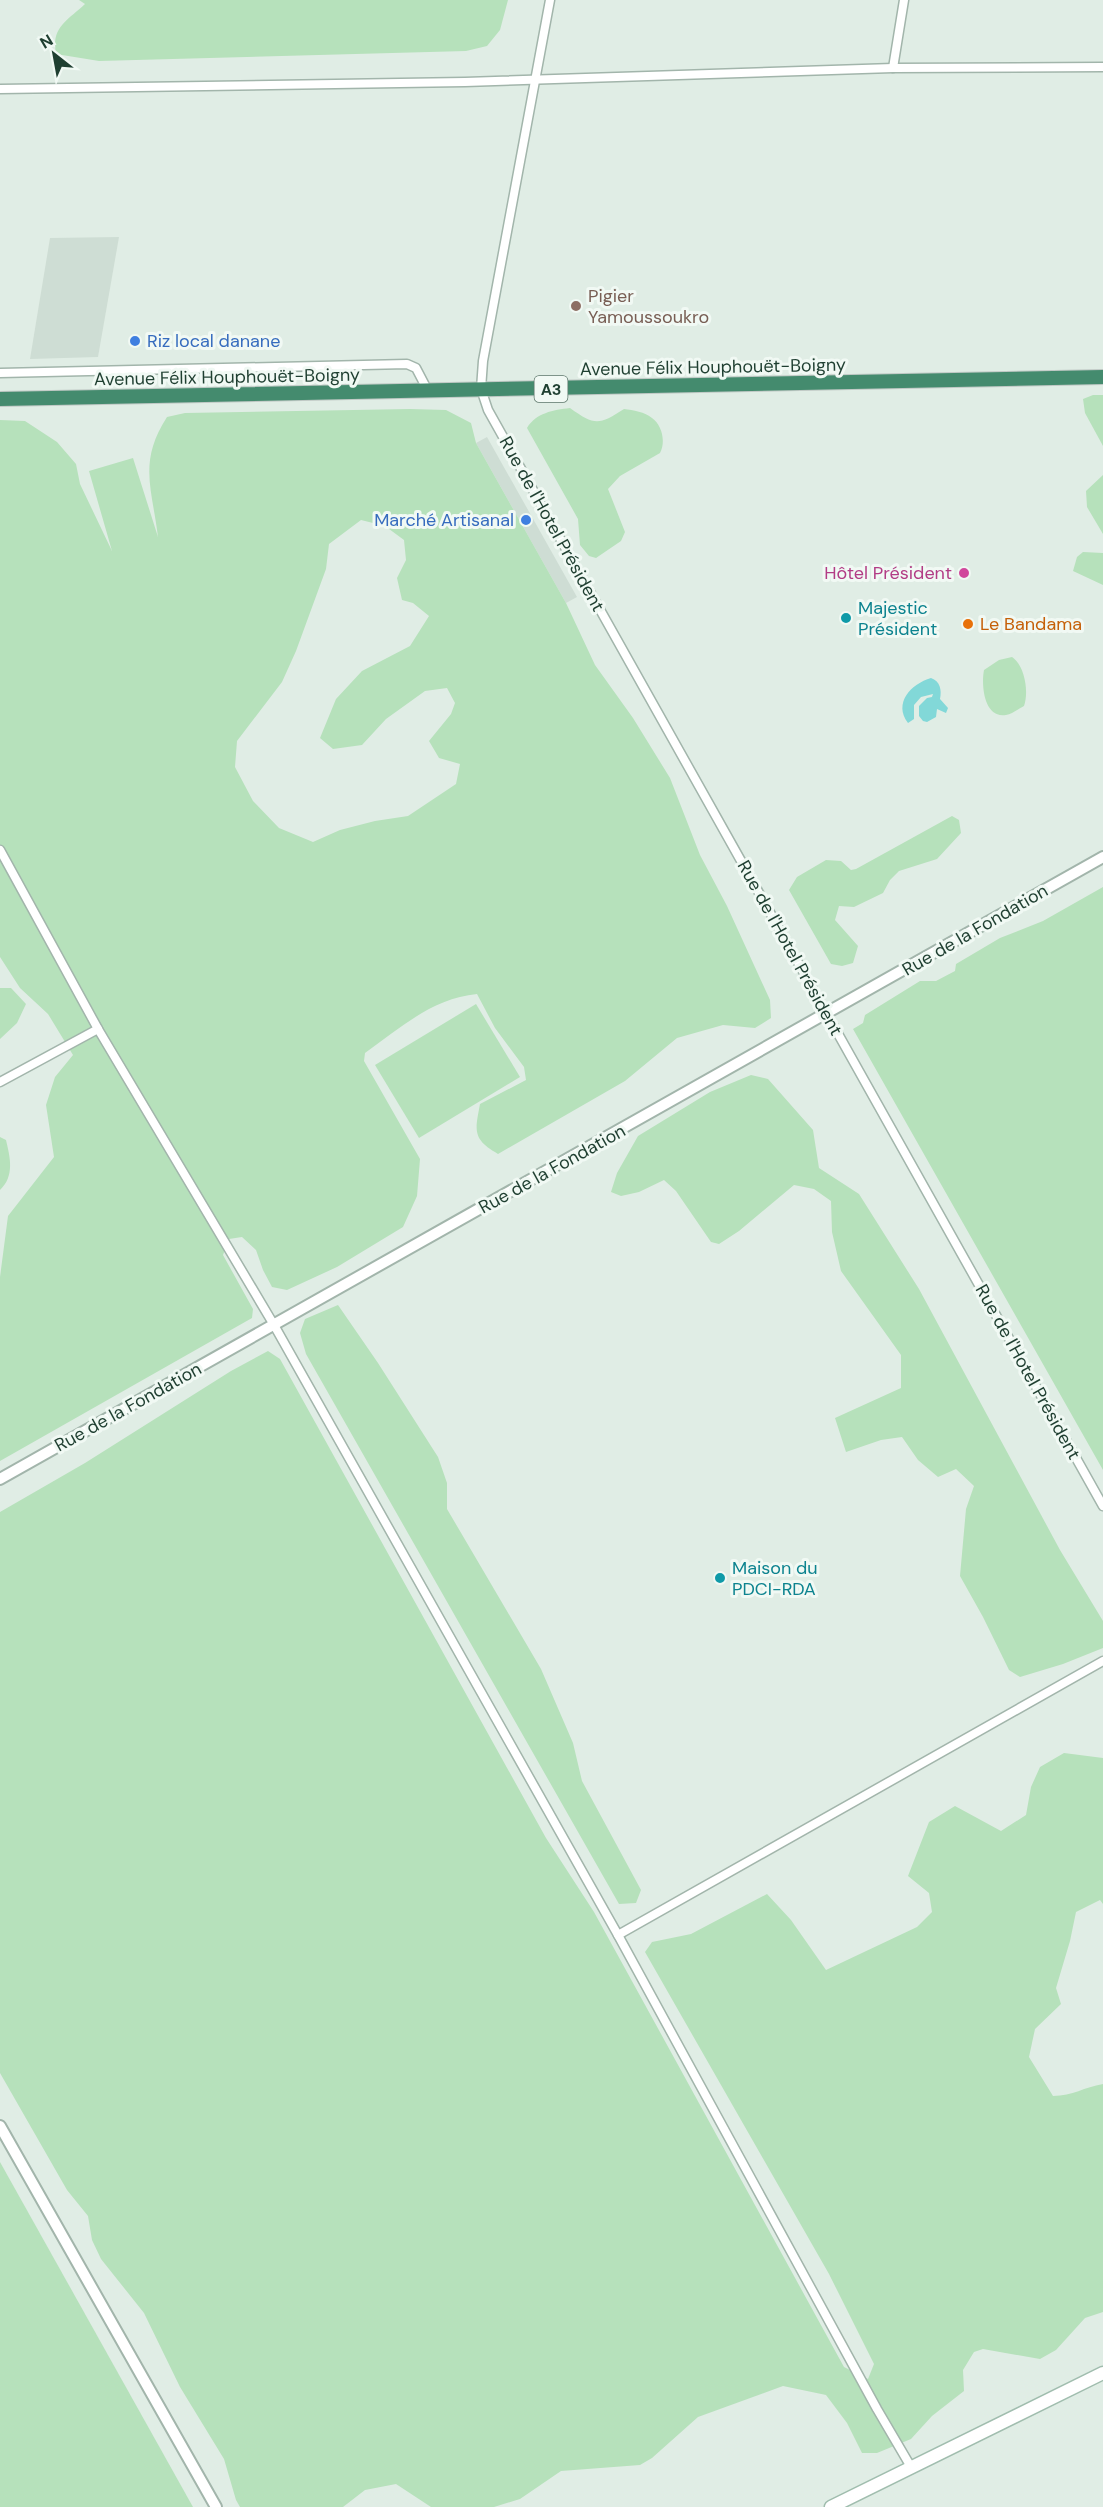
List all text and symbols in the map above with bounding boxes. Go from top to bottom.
north arrow [24,24,84,84]
text: N [36,30,57,54]
place label: Pigier Yamoussoukro [588,284,709,329]
marker: Pigier Yamoussoukro [569,299,583,313]
place label: Riz local danane [147,329,280,353]
marker: Riz local danane [128,334,142,348]
street label: Avenue Félix Houphouët-Boigny [580,353,846,381]
street label: Avenue Félix Houphouët-Boigny [94,363,360,391]
road number: A3 [534,376,568,402]
street label: Rue de l'Hotel Président [494,432,610,616]
place label: Marché Artisanal [374,508,514,532]
marker: Marché Artisanal [519,513,533,527]
place label: Hôtel Président [824,561,952,585]
marker: Hôtel Président [957,566,971,580]
place label: Majestic Président [858,596,937,641]
marker: Majestic Président [839,611,853,625]
place label: Le Bandama [980,612,1082,636]
marker: Le Bandama [961,617,975,631]
street label: Rue de l'Hotel Président [732,856,848,1040]
street label: Rue de la Fondation [898,879,1052,981]
street label: Rue de la Fondation [474,1119,630,1219]
street label: Rue de l'Hotel Président [970,1280,1086,1464]
street label: Rue de la Fondation [50,1357,206,1457]
place label: Maison du PDCI-RDA [732,1556,818,1601]
marker: Maison du PDCI-RDA [713,1571,727,1585]

